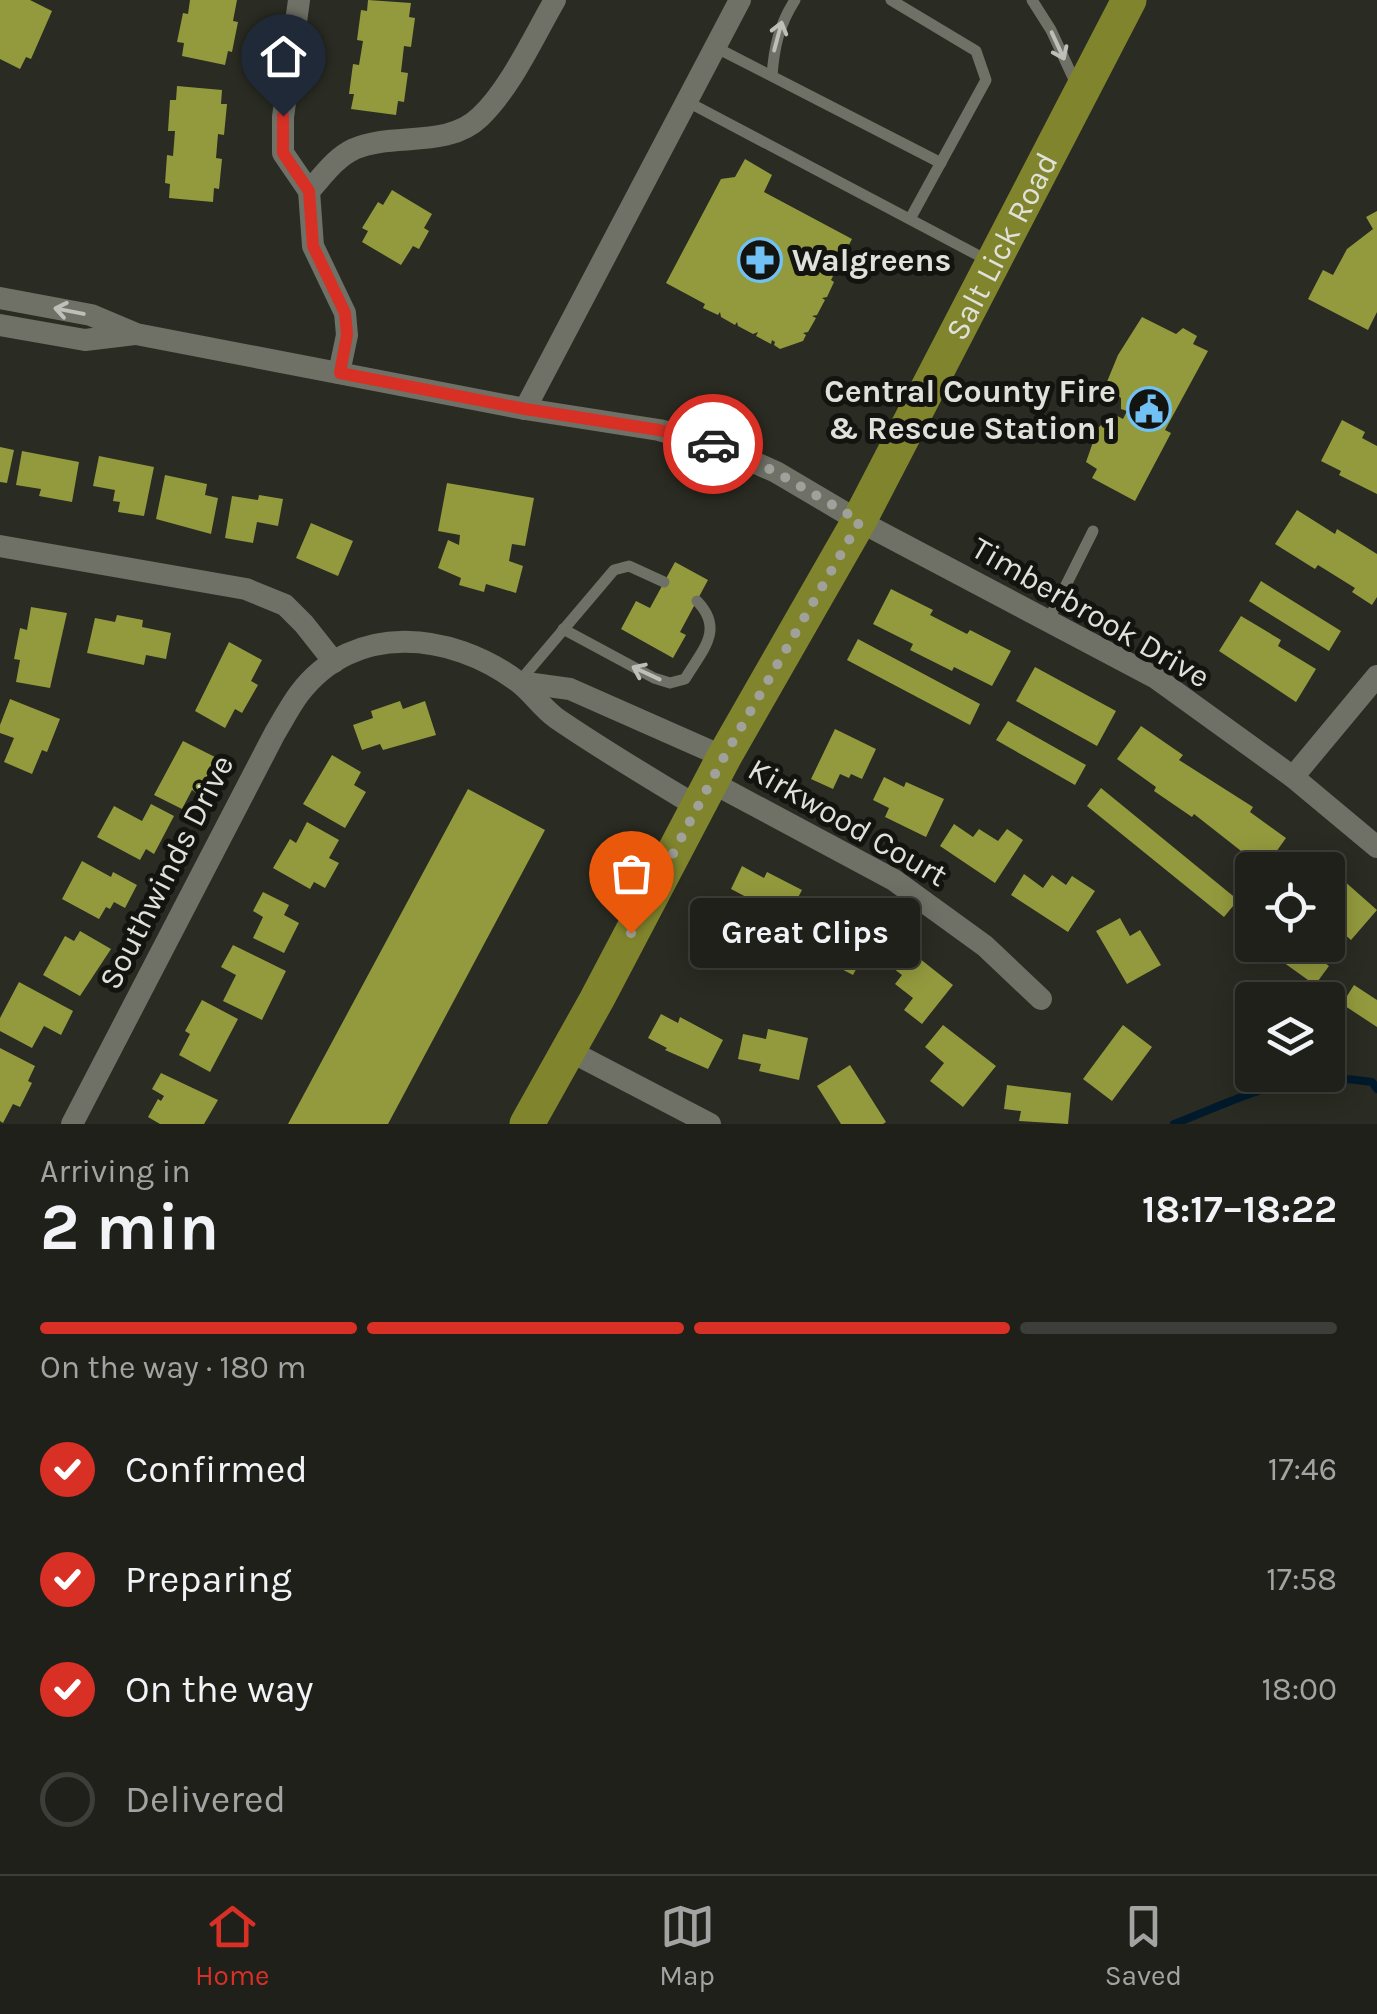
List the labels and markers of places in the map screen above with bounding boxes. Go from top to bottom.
pin [241,14,326,117]
pharmacy icon: Walgreens [737,237,783,283]
place label: Walgreens [792,242,951,279]
place label: Central County Fire & Rescue Station 1 [824,373,1116,447]
public building icon: Central County Fire & Rescue Station 1 [1126,386,1172,432]
pin [589,831,674,934]
callout: Great Clips [691,898,921,968]

